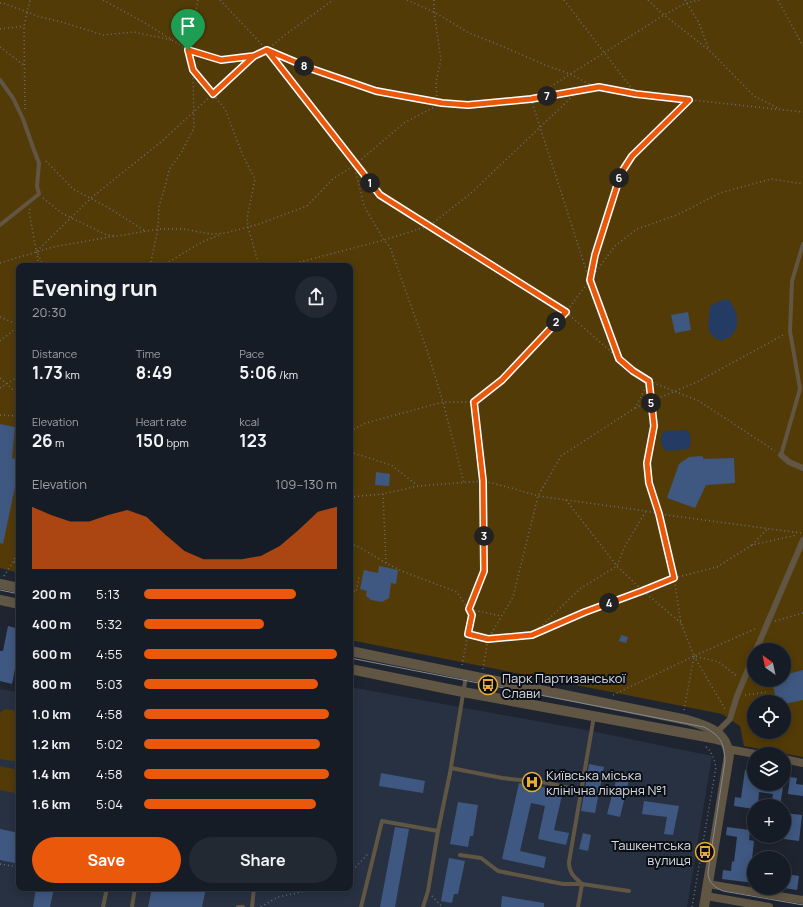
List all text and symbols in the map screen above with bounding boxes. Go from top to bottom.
pin [171,9,205,50]
icon: arrive [177,15,199,37]
pin: 8 [294,56,314,76]
text: 8 [301,58,307,73]
pin: 7 [537,86,557,106]
text: 7 [544,88,550,103]
pin: 6 [609,168,629,188]
text: 6 [616,170,622,185]
pin: 1 [360,173,380,193]
text: 1 [368,175,372,190]
text: Evening run [32,273,157,303]
button: share [295,276,337,318]
text: 20:30 [32,303,66,321]
pin: 2 [546,312,566,332]
text: 2 [553,314,559,329]
text: Distance [32,346,77,361]
text: Time [136,346,161,361]
text: Pace [239,346,264,361]
text: 1.73 [32,361,63,384]
text: 8:49 [136,361,172,384]
text: 5:06 [239,361,277,384]
text: km [63,367,80,382]
text: /km [277,367,298,382]
pin: 5 [641,393,661,413]
text: 5 [648,395,654,410]
text: Elevation [32,414,78,429]
text: Heart rate [136,414,187,429]
text: kcal [239,414,259,429]
text: 26 [32,429,53,452]
text: 150 [136,429,164,452]
text: 123 [239,429,267,452]
text: m [53,435,64,450]
text: bpm [164,435,189,450]
text: Elevation [32,475,87,493]
text: 109–130 m [275,475,337,493]
pin: 3 [474,526,494,546]
text: 3 [481,528,487,543]
text: 200 m [32,585,71,603]
text: 5:13 [96,585,120,603]
pin: 4 [599,593,619,613]
text: 4 [606,595,612,610]
text: 400 m [32,615,71,633]
text: 5:32 [96,615,122,633]
north arrow [747,643,791,687]
map controls [747,643,791,895]
text: 600 m [32,645,71,663]
text: 4:55 [96,645,123,663]
place label: Парк Партизанської Слави [502,669,626,702]
bus stop icon: Парк Партизанської Слави [477,674,499,696]
text: 800 m [32,675,71,693]
text: 5:03 [96,675,123,693]
button: locate [747,695,791,739]
text: 1.0 km [32,705,71,723]
text: 4:58 [96,705,123,723]
text: 1.2 km [32,735,70,753]
text: 5:02 [96,735,123,753]
button: layers [747,747,791,791]
text: 1.4 km [32,765,70,783]
text: 4:58 [96,765,123,783]
place label: Київська міська клінічна лікарня №1 [546,766,667,799]
hospital icon: Київська міська клінічна лікарня №1 [521,771,543,793]
text: 1.6 km [32,795,70,813]
text: 5:04 [96,795,123,813]
button: + [747,799,791,843]
place label: Ташкентська вулиця [611,836,691,869]
button: Save [32,837,181,883]
button: Share [189,837,337,883]
bus stop icon: Ташкентська вулиця [694,841,716,863]
button: − [747,851,791,895]

